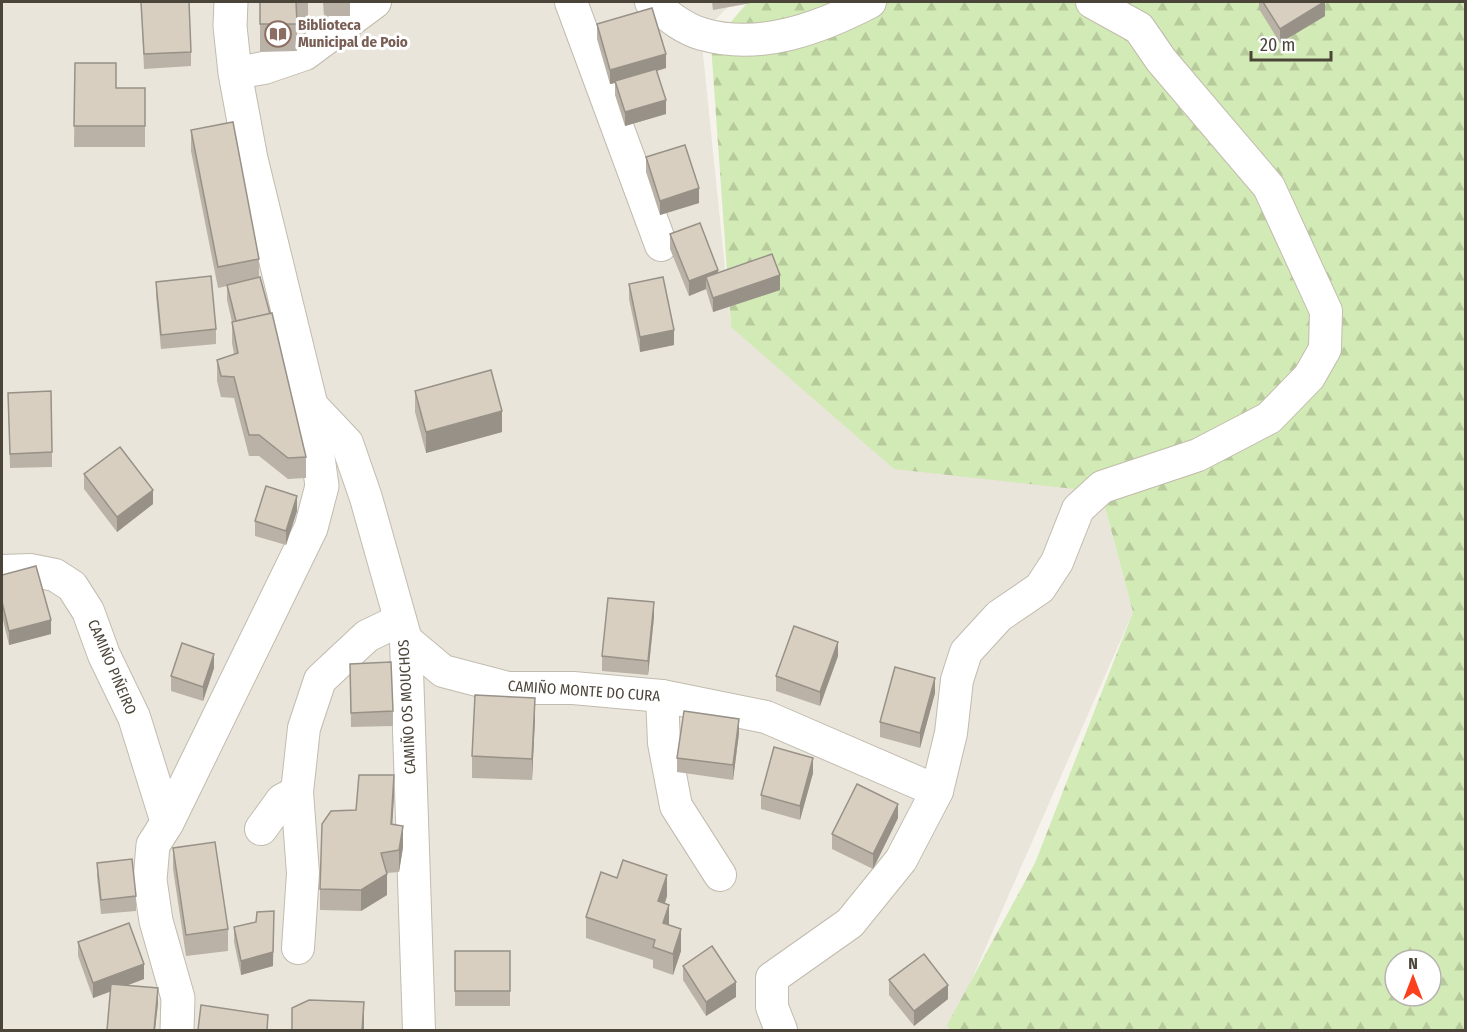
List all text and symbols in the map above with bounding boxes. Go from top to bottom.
place label: Biblioteca Municipal de Poio [298,16,408,51]
library icon: Biblioteca Municipal de Poio [263,19,293,49]
scale bar [1251,24,1330,62]
text: 20 m [1260,34,1295,56]
street label: CAMIÑO PIÑEIRO [84,617,140,717]
street label: CAMIÑO OS MOUCHOS [394,639,420,775]
street label: CAMIÑO MONTE DO CURA [507,677,661,705]
north arrow [1383,948,1443,1008]
text: N [1408,954,1418,973]

